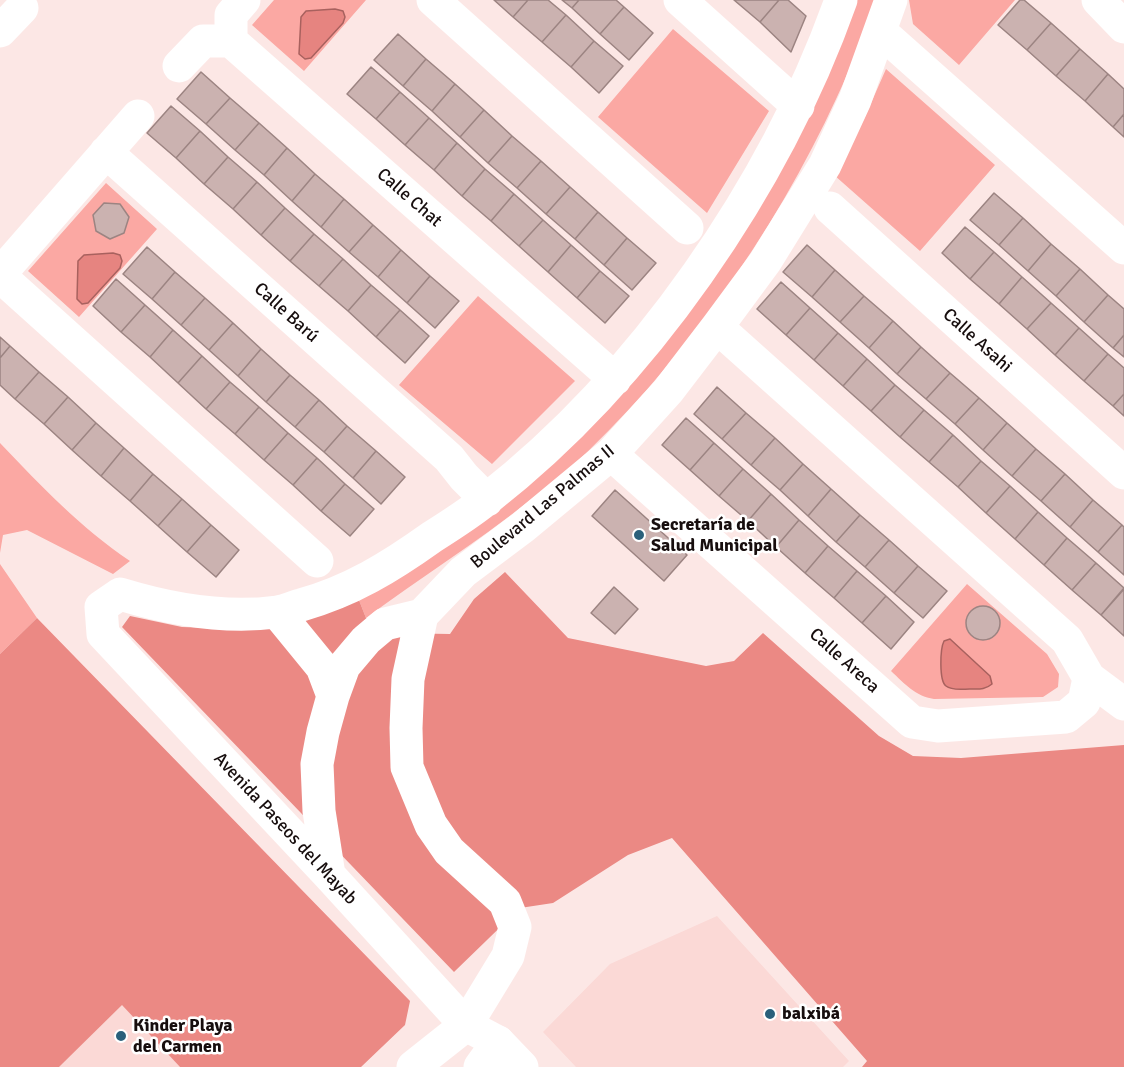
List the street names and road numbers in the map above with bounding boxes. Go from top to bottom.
street label: Calle Chat [372,164,446,232]
street label: Calle Barú [249,278,323,348]
street label: Calle Asahi [938,304,1016,378]
street label: Boulevard Las Palmas II [467,440,619,574]
street label: Calle Areca [804,624,884,698]
street label: Avenida Paseos del Mayab [209,748,361,910]

